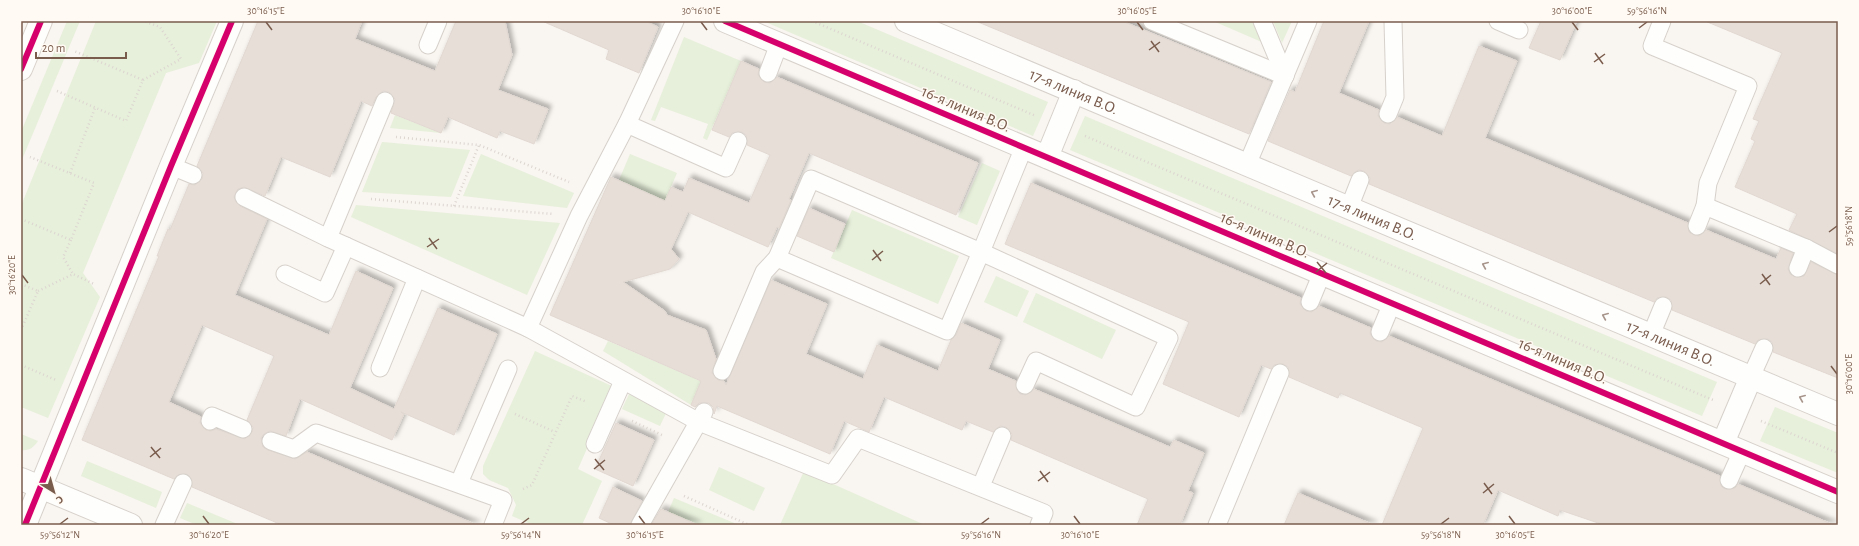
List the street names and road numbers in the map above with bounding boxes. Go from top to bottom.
street label: 17-я линия В.О. [1027,66,1120,117]
street label: 16-я линия В.О. [919,83,1013,135]
street label: 17-я линия В.О. [1326,192,1419,243]
street label: 16-я линия В.О. [1218,209,1312,261]
street label: 17-я линия В.О. [1624,318,1718,369]
street label: 16-я линия В.О. [1516,335,1610,387]

